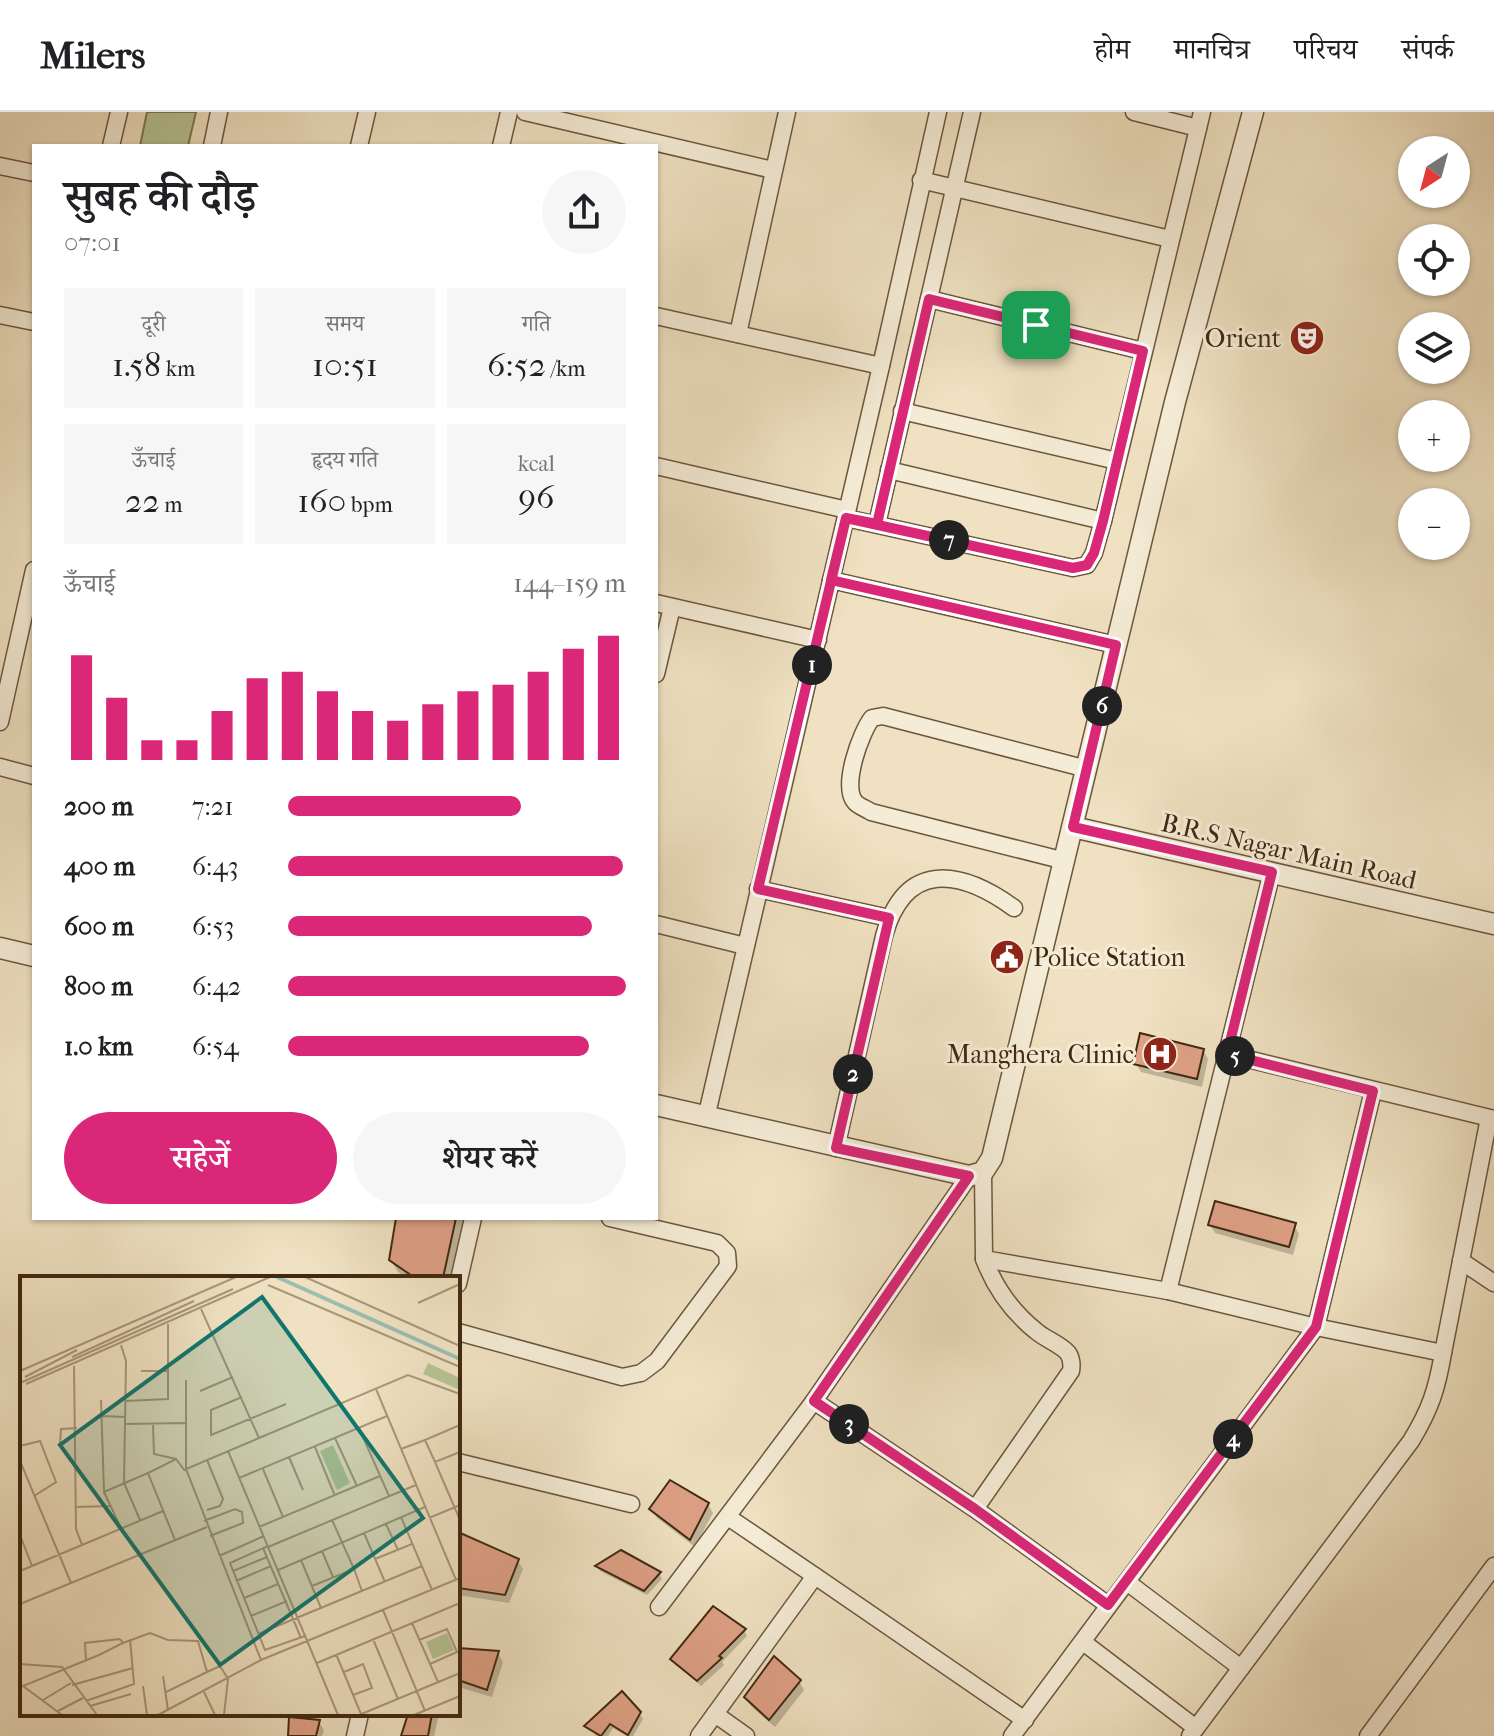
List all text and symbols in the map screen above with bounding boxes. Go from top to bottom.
text: Milers [40,33,145,78]
text: होम [1094,33,1130,66]
text: मानचित्र [1174,33,1250,66]
text: परिचय [1294,33,1357,66]
text: संपर्क [1401,33,1454,66]
north arrow [1398,136,1470,208]
map controls [1398,136,1470,560]
button: share [542,170,626,254]
text: सुबह की दौड़ [64,171,256,222]
button: locate [1398,224,1470,296]
text: 07:01 [64,227,121,258]
pin [1002,291,1070,359]
icon: arrive [1014,303,1058,347]
text: दूरी [142,311,166,337]
text: समय [326,311,364,337]
text: गति [522,311,551,337]
button: layers [1398,312,1470,384]
theatre icon: Orient [1288,319,1326,357]
place label: Orient [1205,323,1282,354]
text: 1.58 [112,345,161,385]
text: 10:51 [312,345,378,385]
text: 6:52 [487,345,546,385]
text: km [161,356,195,382]
text: /km [546,356,586,382]
button: + [1398,400,1470,472]
text: ऊँचाई [132,447,175,473]
text: हृदय गति [312,447,378,473]
text: kcal [518,451,555,477]
text: 96 [518,477,554,517]
text: 22 [125,481,160,521]
text: 160 [297,481,346,521]
button: − [1398,488,1470,560]
text: m [160,492,183,518]
text: bpm [346,492,393,518]
pin: 7 [929,520,969,560]
text: 7 [944,527,954,553]
text: ऊँचाई [64,568,115,599]
text: 144–159 m [513,568,626,599]
pin: 1 [792,645,832,685]
text: 1 [808,652,816,678]
pin: 6 [1082,686,1122,726]
text: 6 [1096,693,1108,719]
text: 200 m [64,791,133,822]
text: 7:21 [192,791,234,822]
street label: B.R.S Nagar Main Road [1158,807,1420,896]
text: 400 m [64,851,135,882]
text: 6:43 [192,851,238,882]
text: 600 m [64,911,134,942]
text: 6:53 [192,911,234,942]
public building icon: Police Station [988,938,1026,976]
place label: Police Station [1033,942,1185,973]
text: 800 m [64,971,133,1002]
text: 6:42 [192,971,241,1002]
text: 1.0 km [64,1031,133,1062]
text: 6:54 [192,1031,239,1062]
hospital icon: Manghera Clinic [1141,1035,1179,1073]
pin: 5 [1215,1036,1255,1076]
place label: Manghera Clinic [947,1039,1134,1070]
text: 5 [1230,1043,1240,1069]
pin: 2 [833,1054,873,1094]
text: 2 [847,1061,859,1087]
button: सहेजें [64,1112,337,1204]
button: शेयर करें [353,1112,626,1204]
inset map [20,1276,460,1716]
pin: 3 [829,1404,869,1444]
text: 3 [844,1411,854,1437]
pin: 4 [1213,1419,1253,1459]
text: 4 [1227,1426,1240,1452]

